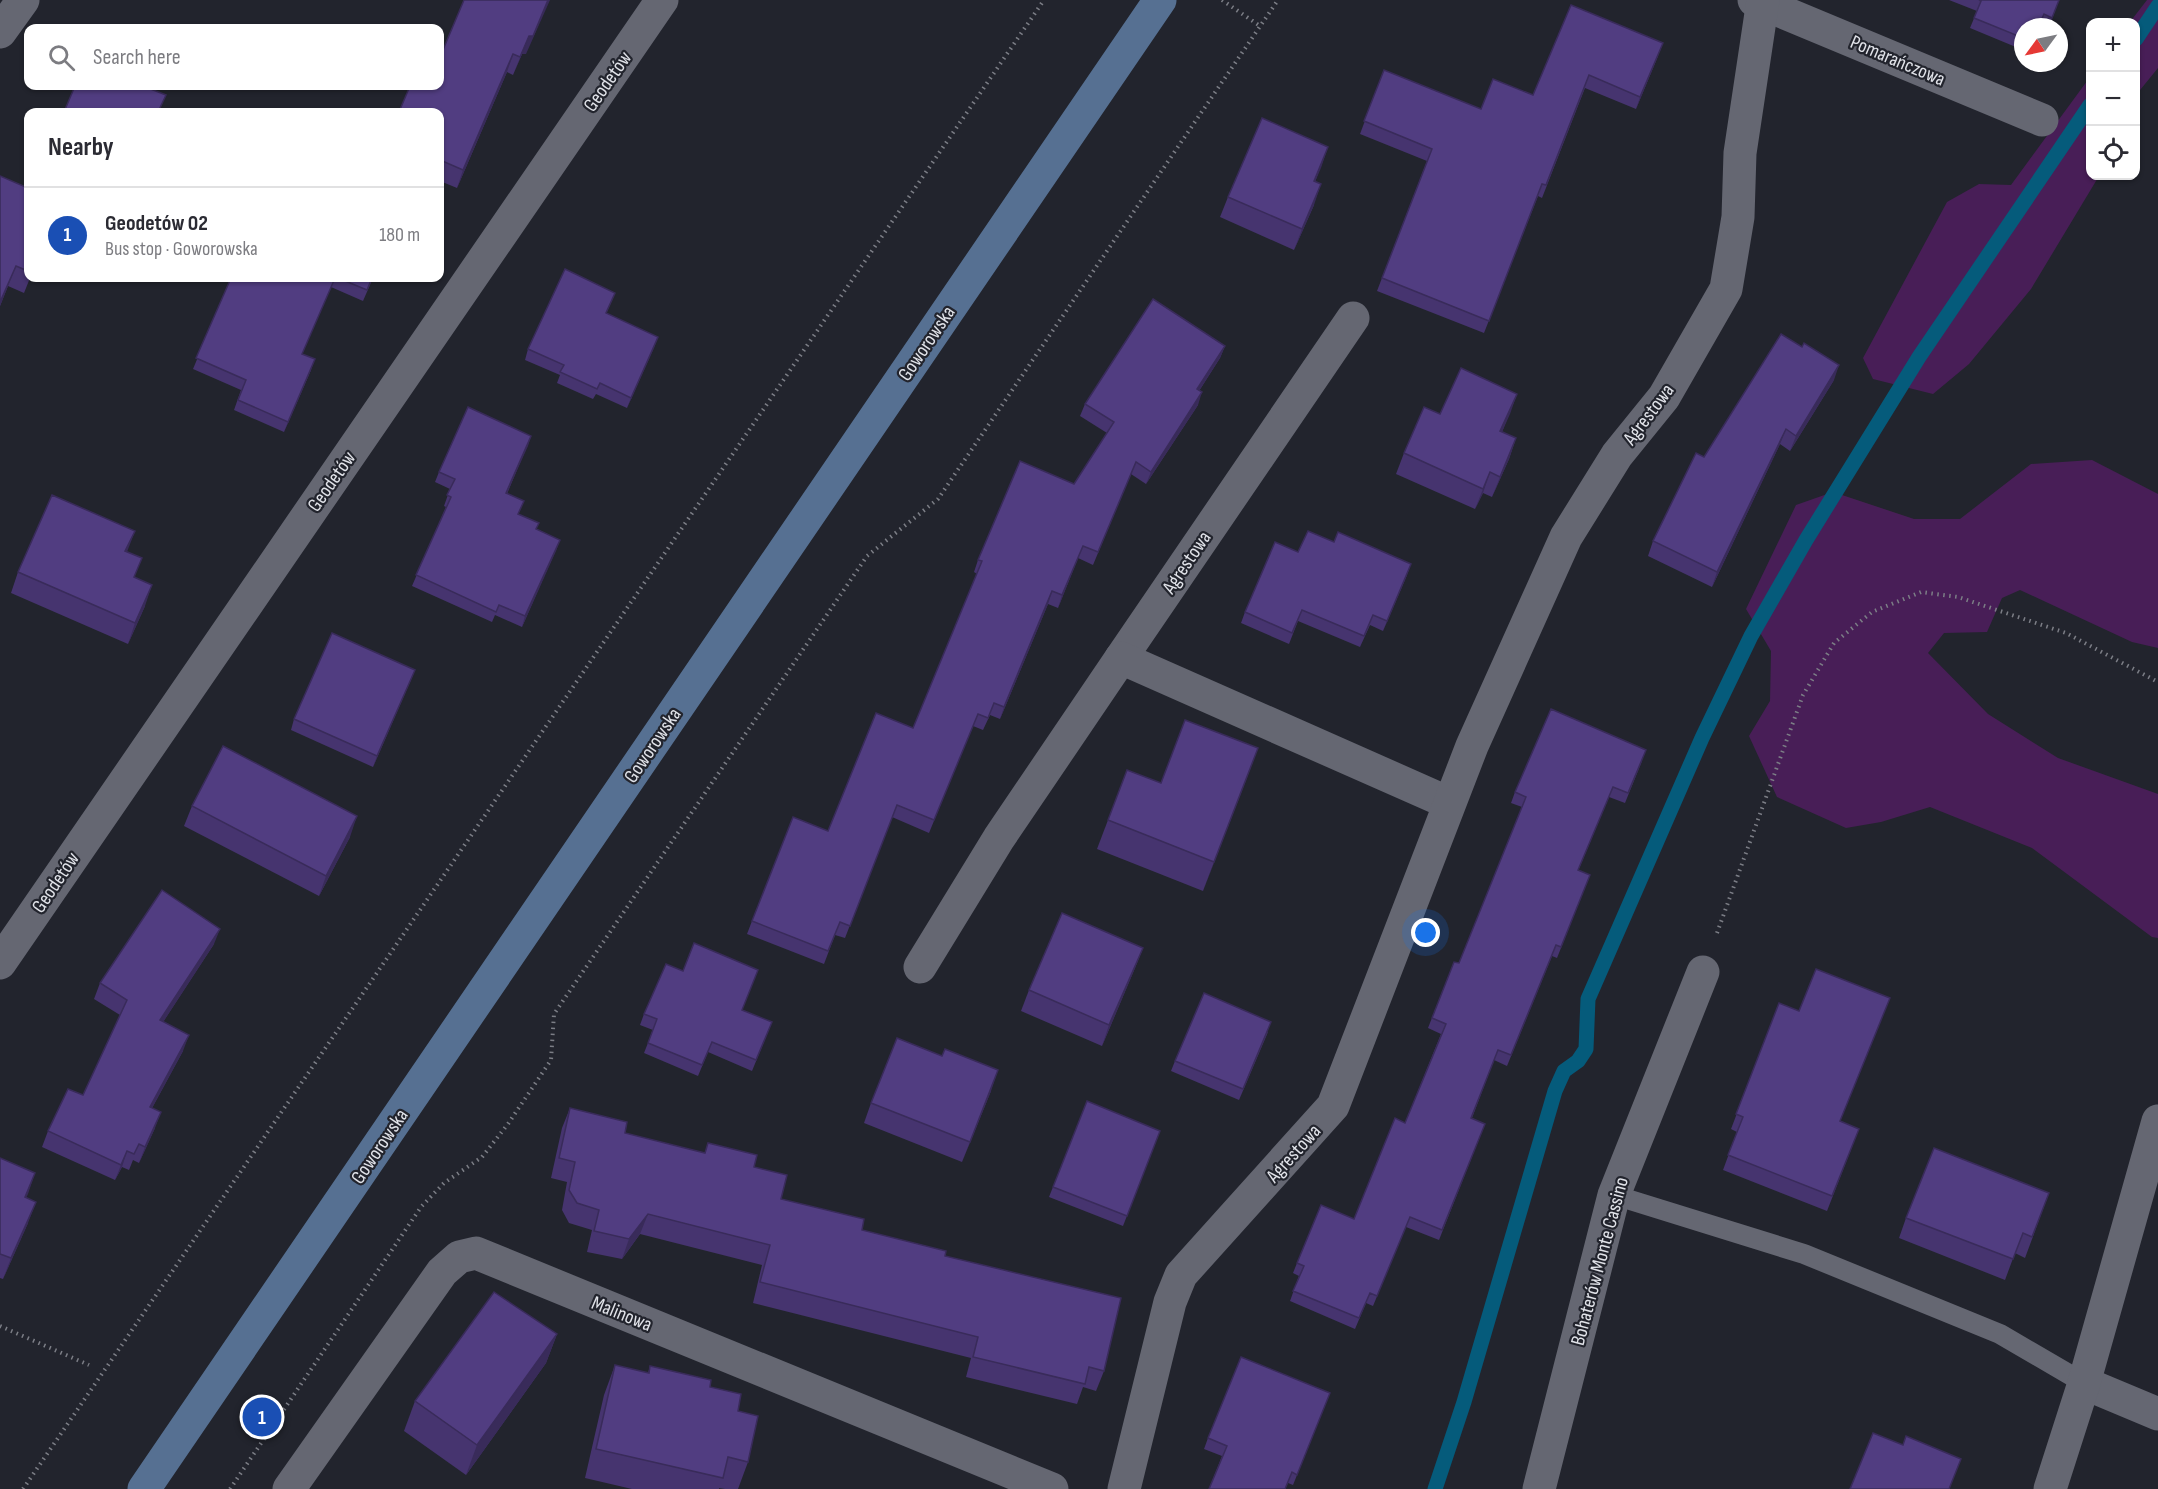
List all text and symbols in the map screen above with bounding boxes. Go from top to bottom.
north arrow [2014,18,2068,72]
map controls [2086,18,2140,180]
button: + [2086,18,2140,72]
search box [24,24,444,90]
street label: Pomarańczowa [1847,30,1949,92]
icon: search [45,41,78,74]
text: Search here [93,44,180,71]
street label: Geodetów [578,47,637,116]
button: − [2086,72,2140,126]
button: locate [2086,126,2140,180]
text: Nearby [48,132,114,163]
text: Geodetów 02 [105,210,208,237]
text: 1 [64,223,71,247]
text: 180 m [379,223,420,247]
text: Bus stop · Goworowska [105,237,258,261]
street label: Goworowska [893,302,961,386]
street label: Agrestowa [1617,379,1680,451]
street label: Geodetów [302,447,361,516]
street label: Agrestowa [1157,527,1216,599]
street label: Goworowska [619,704,687,788]
street label: Geodetów [27,848,85,917]
your location [1411,918,1440,947]
street label: Goworowska [346,1105,414,1189]
street label: Agrestowa [1261,1120,1326,1189]
street label: Bohaterów Monte Cassino [1566,1174,1634,1348]
street label: Malinowa [588,1291,655,1337]
pin: 1 [242,1394,282,1440]

